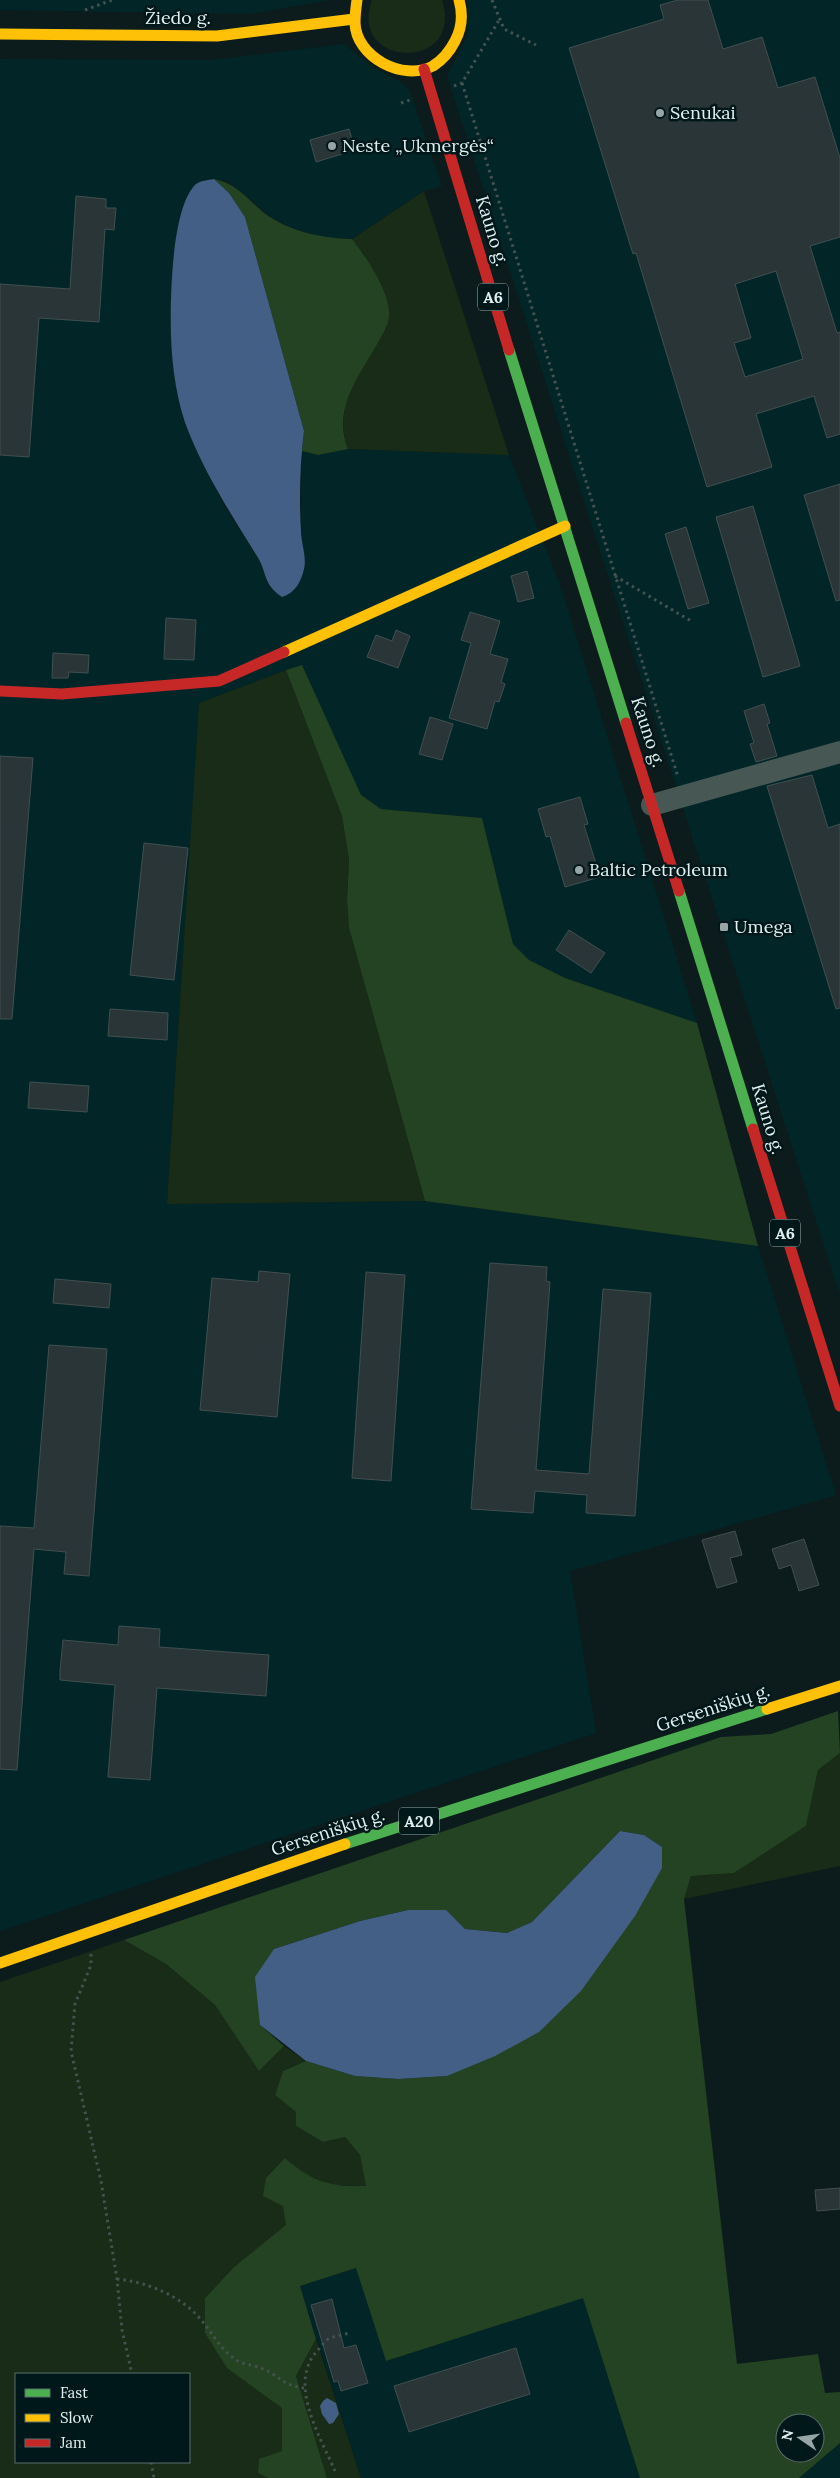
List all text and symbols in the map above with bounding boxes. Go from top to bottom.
street label: Žiedo g. [145,6,211,29]
place label: Senukai [670,101,736,124]
marker: Senukai [654,107,666,119]
place label: Neste „Ukmergės“ [342,134,494,157]
marker: Neste „Ukmergės“ [326,140,338,152]
street label: Kauno g. [471,193,514,269]
road number: A6 [478,284,508,310]
street label: Kauno g. [626,694,671,770]
place label: Baltic Petroleum [589,858,728,881]
marker: Baltic Petroleum [573,864,585,876]
place label: Umega [734,915,793,938]
marker: Umega [718,921,730,933]
street label: Kauno g. [747,1081,790,1157]
road number: A6 [770,1220,800,1246]
street label: Gerseniškių g. [653,1678,773,1737]
street label: Gerseniškių g. [268,1802,388,1861]
road number: A20 [399,1808,439,1834]
legend [15,2373,190,2463]
text: Fast [60,2383,88,2402]
text: Slow [60,2408,93,2427]
north arrow [775,2413,825,2463]
text: N [777,2428,797,2442]
text: Jam [59,2433,87,2452]

